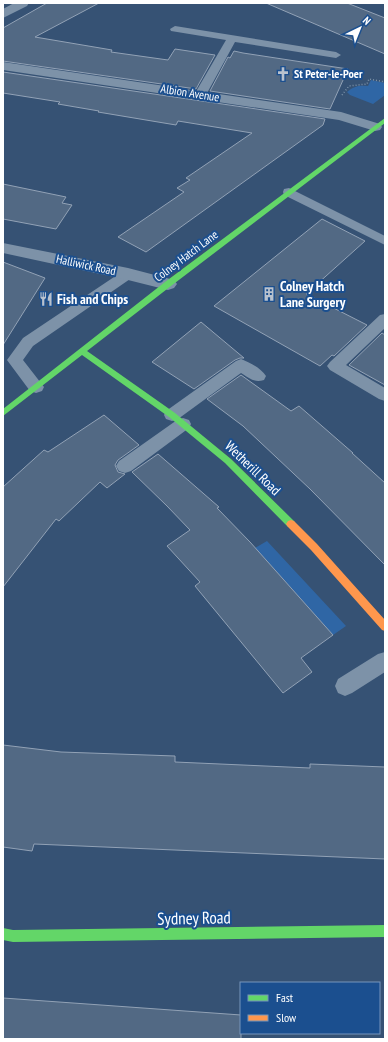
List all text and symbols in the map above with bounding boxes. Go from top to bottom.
north arrow [340,8,380,48]
text: N [360,14,374,28]
church icon: St Peter-le-Poer [275,66,291,82]
place label: St Peter-le-Poer [294,66,363,81]
street label: Albion Avenue [160,80,221,105]
street label: Colney Hatch Lane [151,227,221,285]
street label: Halliwick Road [55,251,117,278]
place label: Colney Hatch Lane Surgery [280,277,346,311]
building icon: Colney Hatch Lane Surgery [261,286,277,302]
place label: Fish and Chips [57,290,128,308]
restaurant icon: Fish and Chips [38,291,54,307]
street label: Wetherill Road [221,437,285,499]
street label: Sydney Road [157,906,231,930]
legend [240,982,380,1034]
text: Fast [276,990,294,1005]
text: Slow [276,1010,297,1025]

